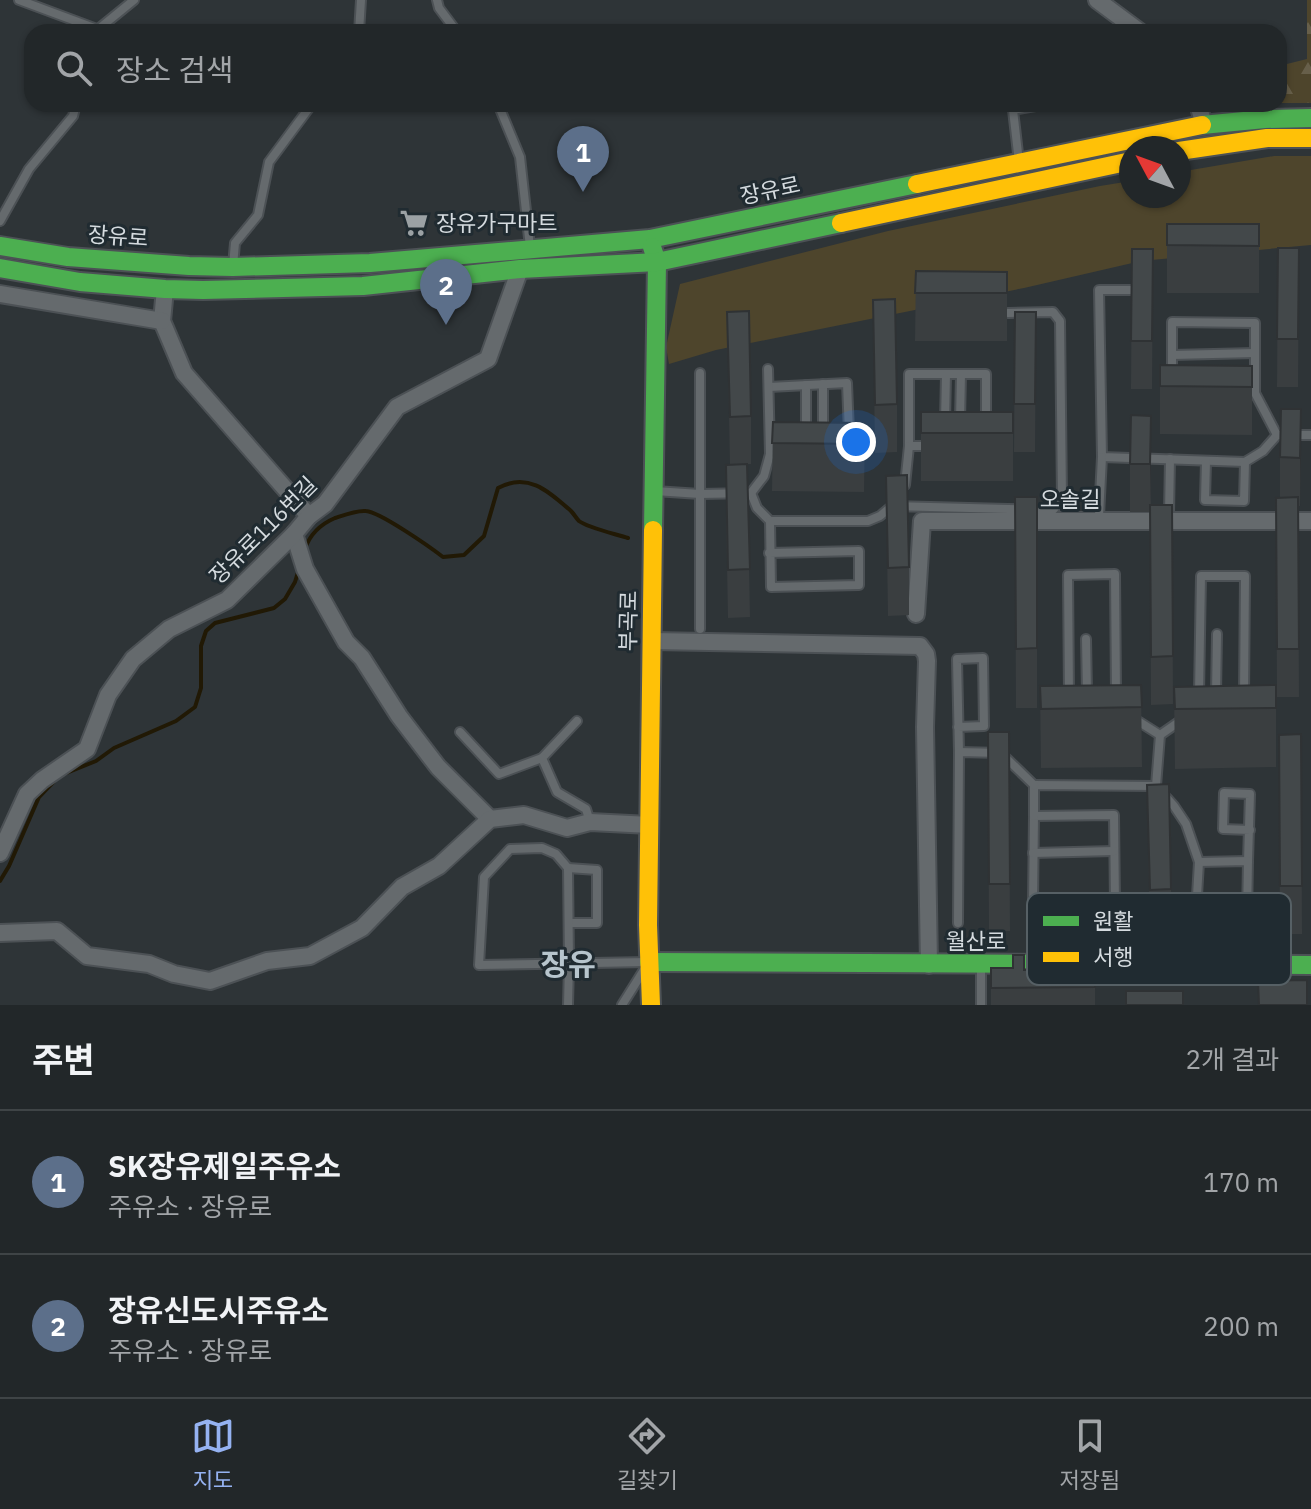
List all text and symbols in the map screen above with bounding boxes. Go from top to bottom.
search box [24,24,1287,112]
icon: search [52,46,96,90]
text: 장소 검색 [116,50,233,89]
pin: 1 [557,126,609,192]
north arrow [1119,136,1191,208]
street label: 장유로 [737,169,803,210]
supermarket icon: 장유가구마트 [399,208,429,238]
place label: 장유가구마트 [436,208,557,237]
street label: 장유로 [87,219,149,252]
pin: 2 [420,259,472,325]
your location [836,422,876,462]
street label: 장유로116번길 [203,470,323,590]
street label: 오솔길 [1040,484,1100,513]
street label: 부곡로 [612,590,643,652]
legend [1027,893,1291,985]
text: 원활 [1093,906,1133,935]
street label: 월산로 [946,926,1006,955]
text: 서행 [1093,942,1133,971]
district label: 장유 [540,944,596,983]
text: 주변 [32,1037,95,1081]
text: 2개 결과 [1186,1042,1279,1076]
text: SK장유제일주유소 [108,1146,341,1185]
text: 1 [50,1165,66,1199]
text: 170 m [1203,1165,1279,1199]
text: 주유소 · 장유로 [108,1189,272,1223]
text: 장유신도시주유소 [108,1290,329,1329]
text: 2 [50,1309,66,1343]
text: 200 m [1203,1309,1279,1343]
text: 주유소 · 장유로 [108,1333,272,1367]
tab: 지도 [191,1414,235,1494]
tab: 길찾기 [617,1414,678,1494]
tab: 저장됨 [1059,1414,1120,1494]

